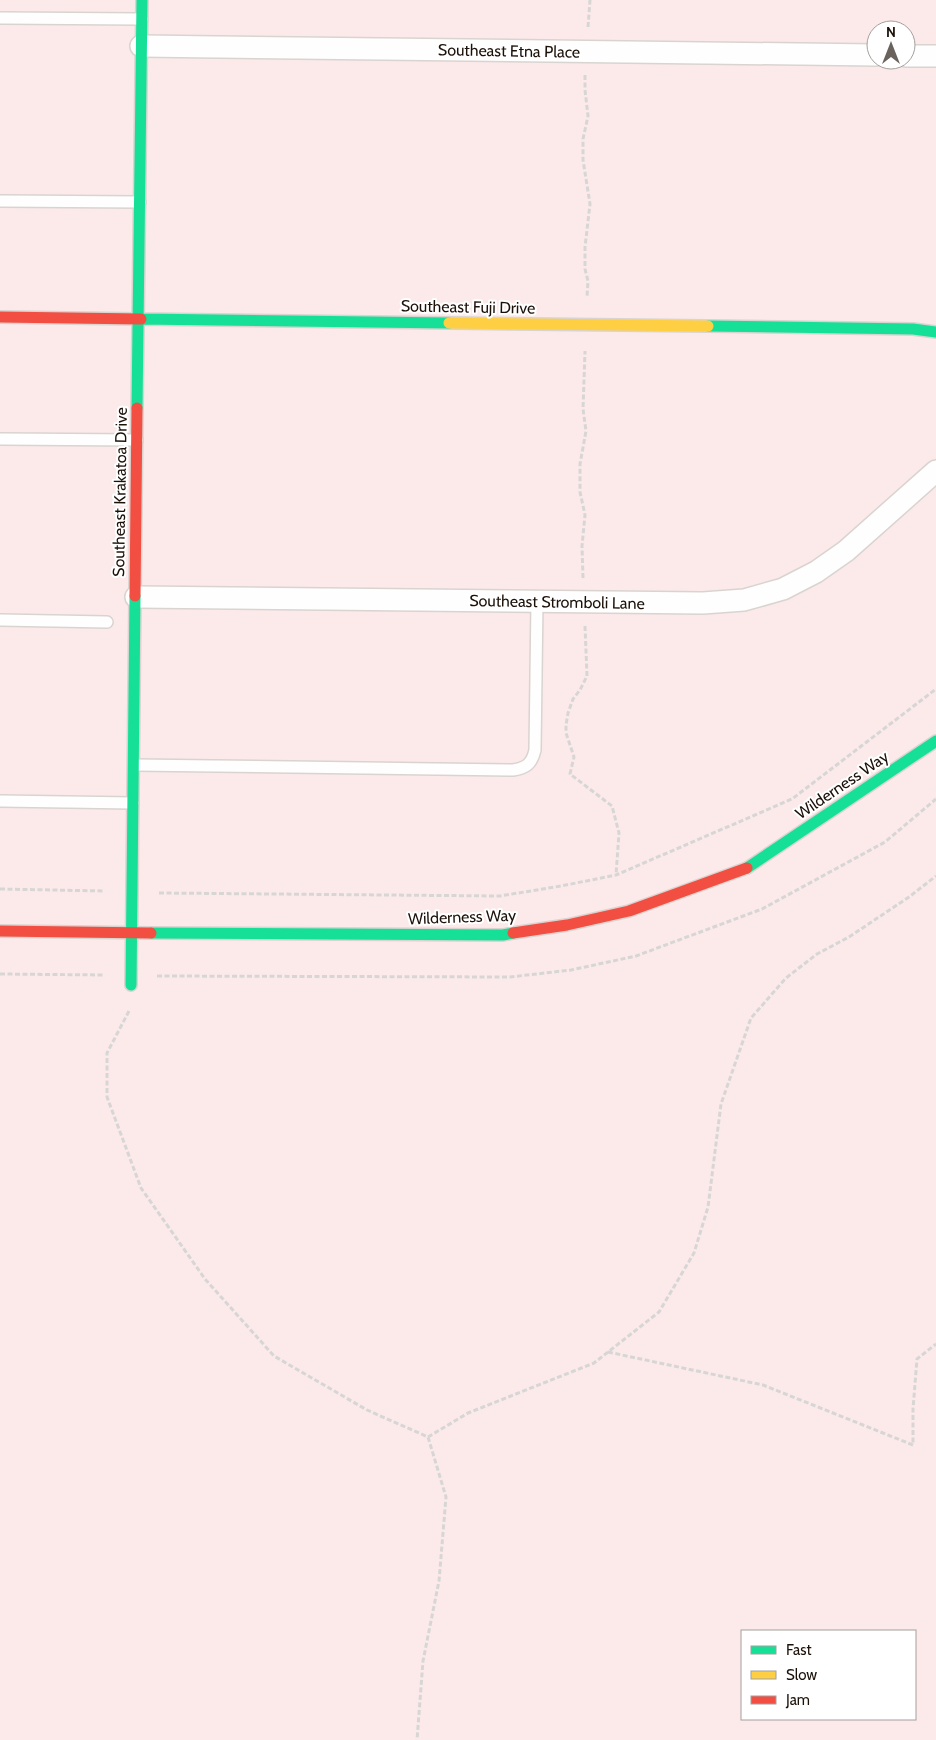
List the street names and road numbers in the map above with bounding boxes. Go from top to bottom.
street label: Southeast Etna Place [438,40,580,62]
street label: Southeast Fuji Drive [401,296,535,318]
street label: Southeast Krakatoa Drive [109,407,131,577]
street label: Southeast Stromboli Lane [469,591,645,613]
street label: Wilderness Way [792,747,892,823]
street label: Wilderness Way [408,906,516,928]

